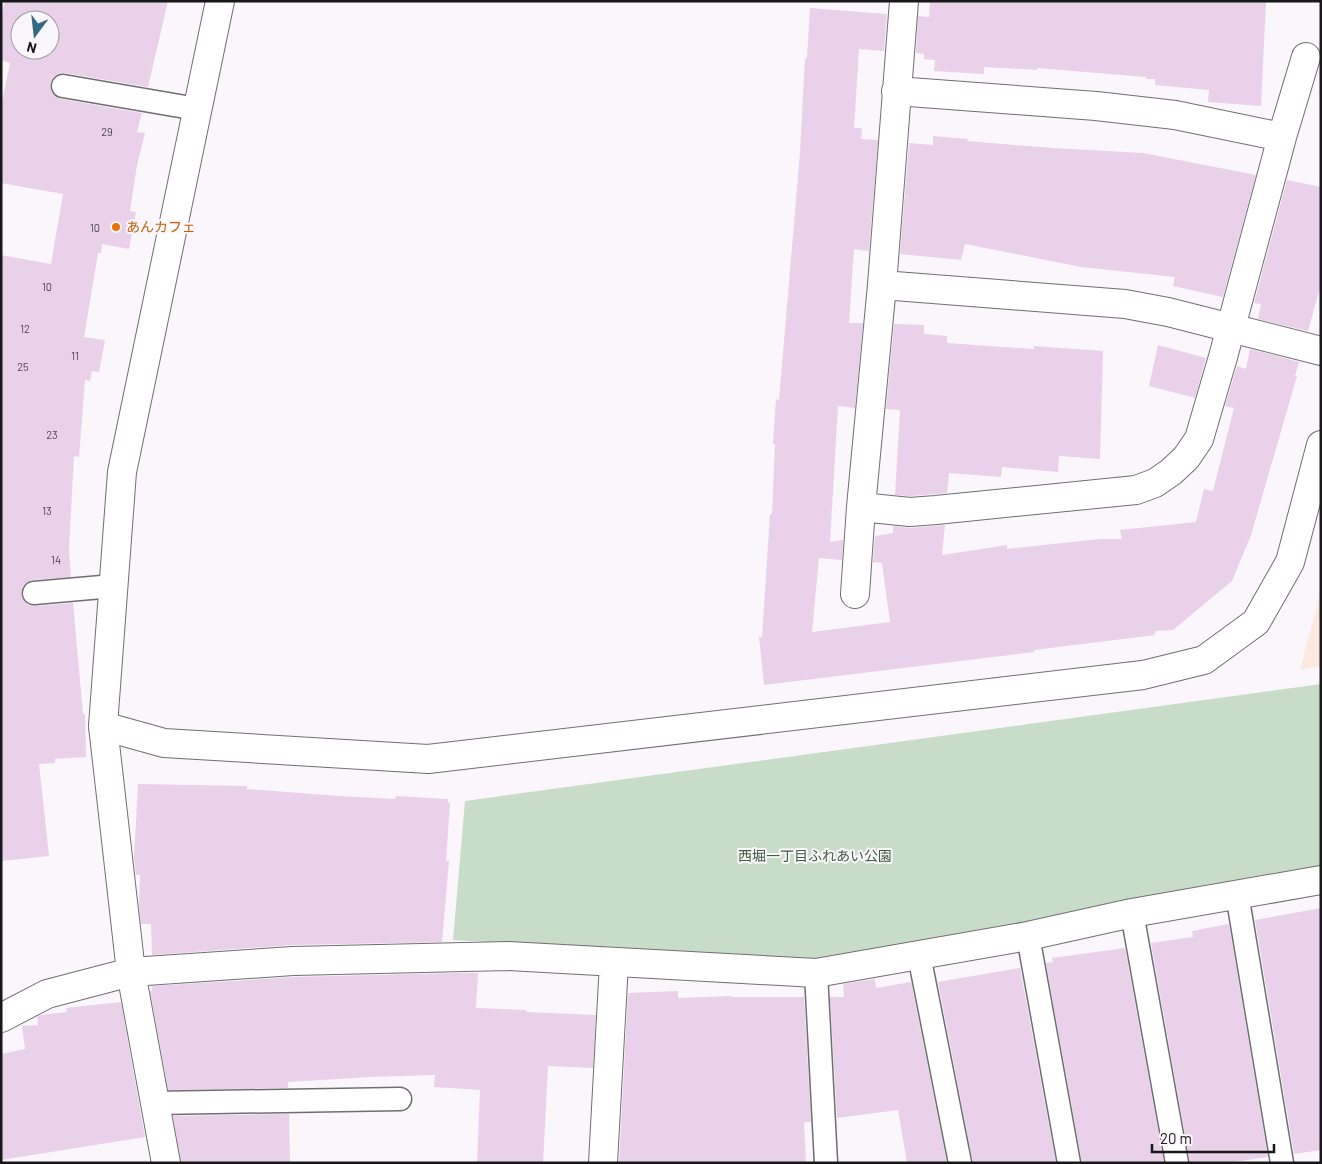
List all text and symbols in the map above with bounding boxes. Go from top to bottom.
north arrow [10,10,60,60]
text: N [25,39,38,57]
house number: 29 [101,125,113,138]
place label: あんカフェ [126,218,196,235]
house number: 10 [90,221,100,234]
marker: あんカフェ [110,221,122,233]
house number: 10 [42,280,52,293]
house number: 12 [20,322,30,335]
house number: 11 [71,349,79,362]
house number: 25 [17,360,29,373]
house number: 23 [46,428,58,441]
house number: 13 [42,504,52,517]
house number: 14 [51,553,61,566]
park label: 西堀一丁目ふれあい公園 [738,847,892,864]
scale bar [1152,1122,1274,1154]
text: 20 m [1160,1129,1192,1147]

